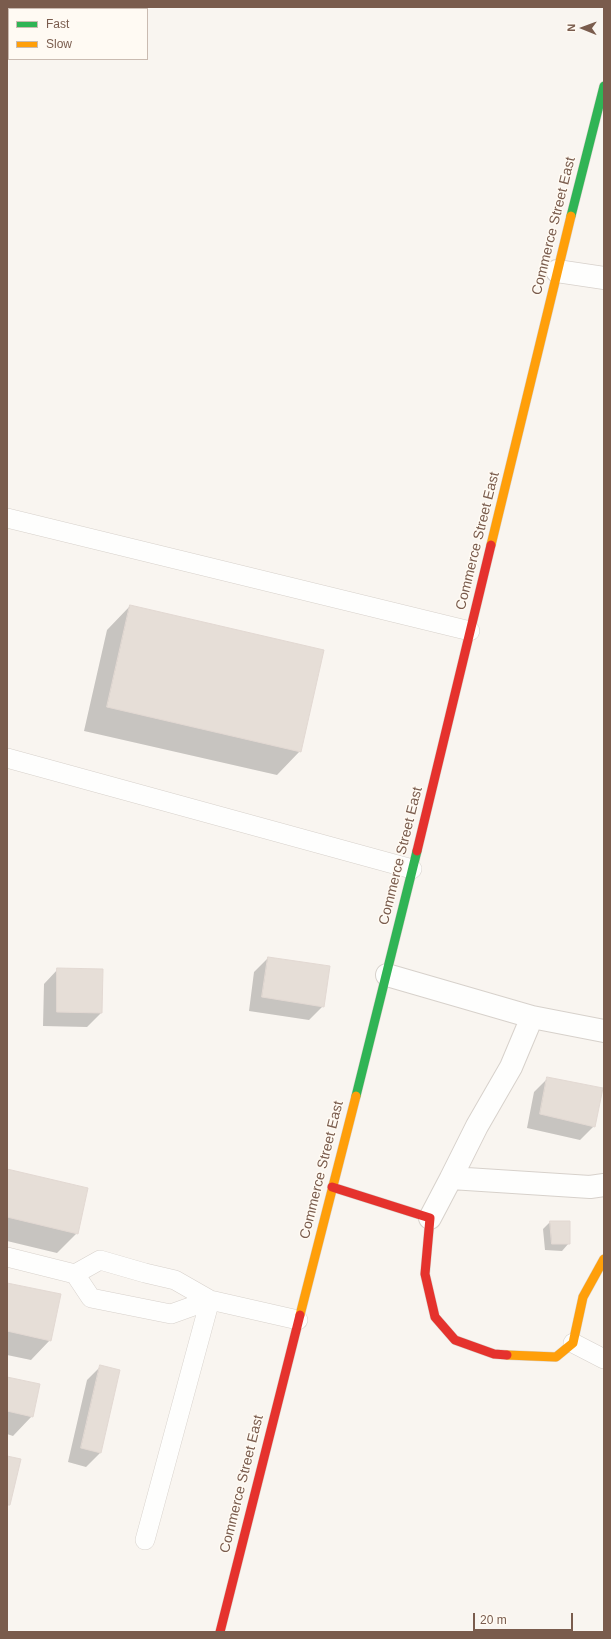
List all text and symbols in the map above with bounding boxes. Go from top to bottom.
legend [8,8,148,60]
north arrow [563,8,603,48]
text: Fast [46,17,69,31]
text: N [565,24,577,32]
text: Slow [46,37,72,51]
street label: Commerce Street East [529,155,579,297]
street label: Commerce Street East [453,470,503,612]
street label: Commerce Street East [376,785,426,927]
street label: Commerce Street East [297,1099,347,1241]
street label: Commerce Street East [217,1413,267,1555]
scale bar [475,1605,575,1631]
text: 20 m [480,1613,507,1627]

